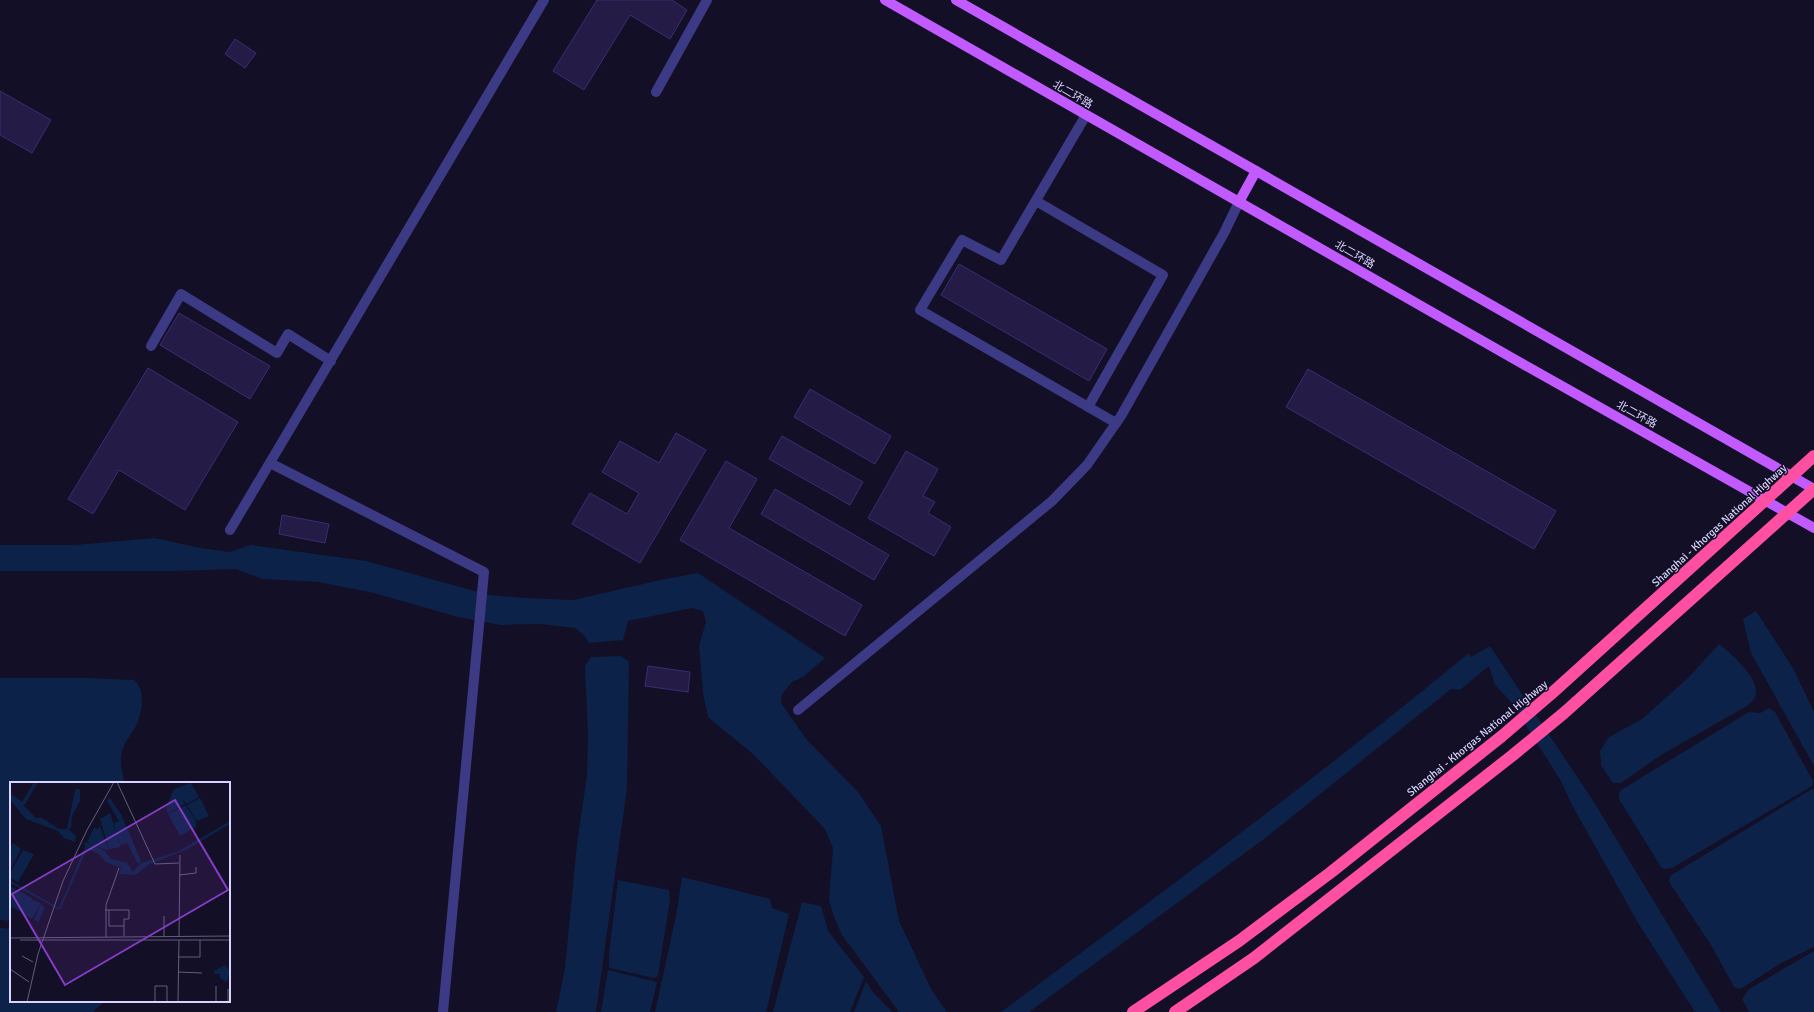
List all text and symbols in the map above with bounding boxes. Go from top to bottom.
street label: 北二环路 [1050,78,1095,111]
street label: 北二环路 [1332,238,1377,271]
street label: 北二环路 [1614,398,1659,431]
street label: Shanghai - Khorgas National Highway [1649,461,1790,589]
street label: Shanghai - Khorgas National Highway [1405,677,1551,799]
inset map [10,782,230,1002]

